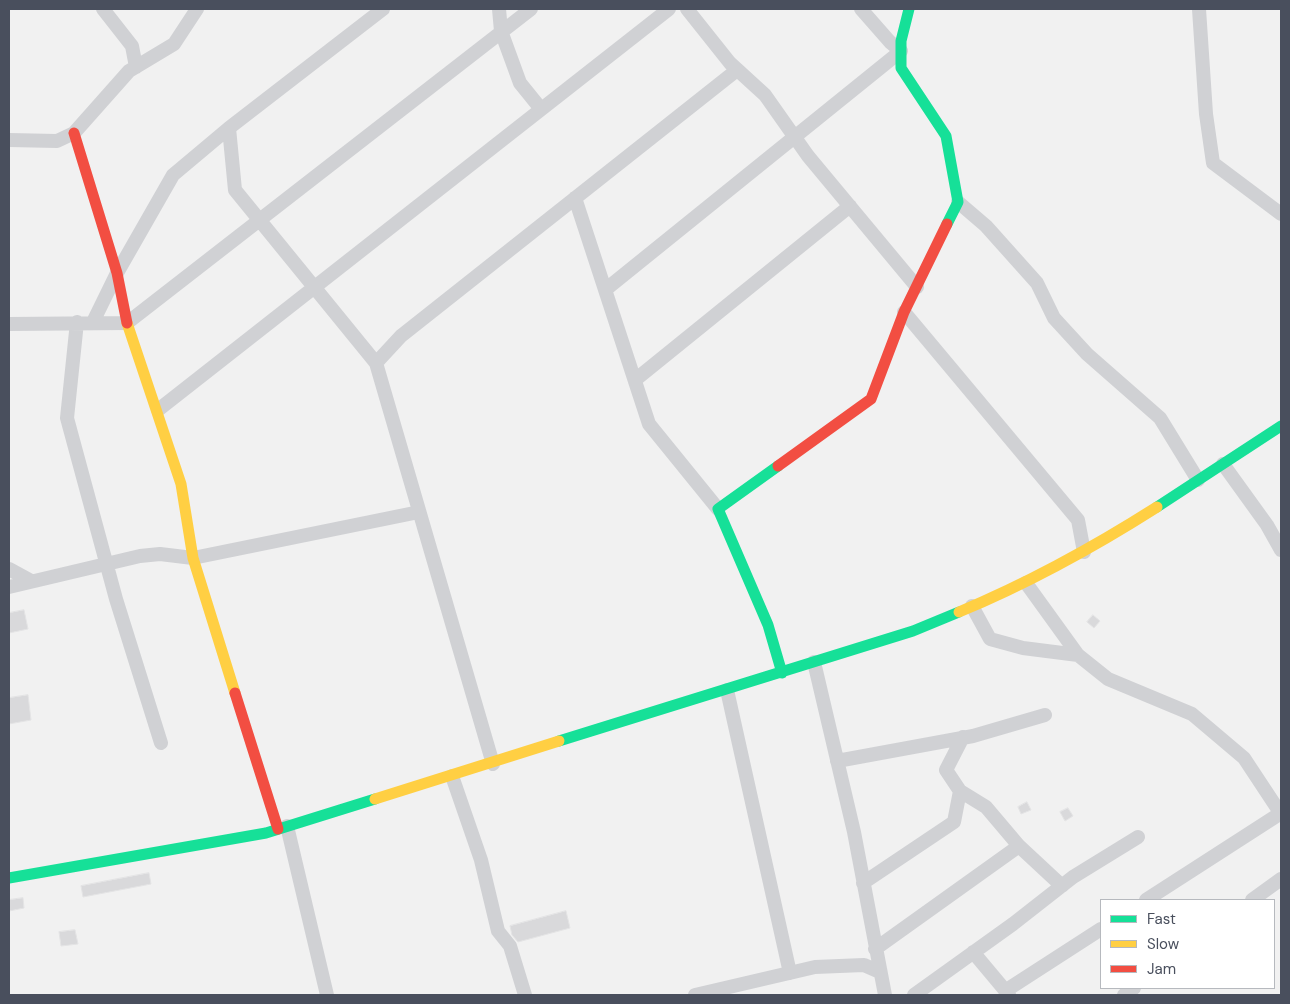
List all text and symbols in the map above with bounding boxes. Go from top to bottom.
legend [1100,899,1275,989]
text: Fast [1147,909,1176,929]
text: Slow [1147,934,1179,954]
text: Jam [1147,959,1176,979]

